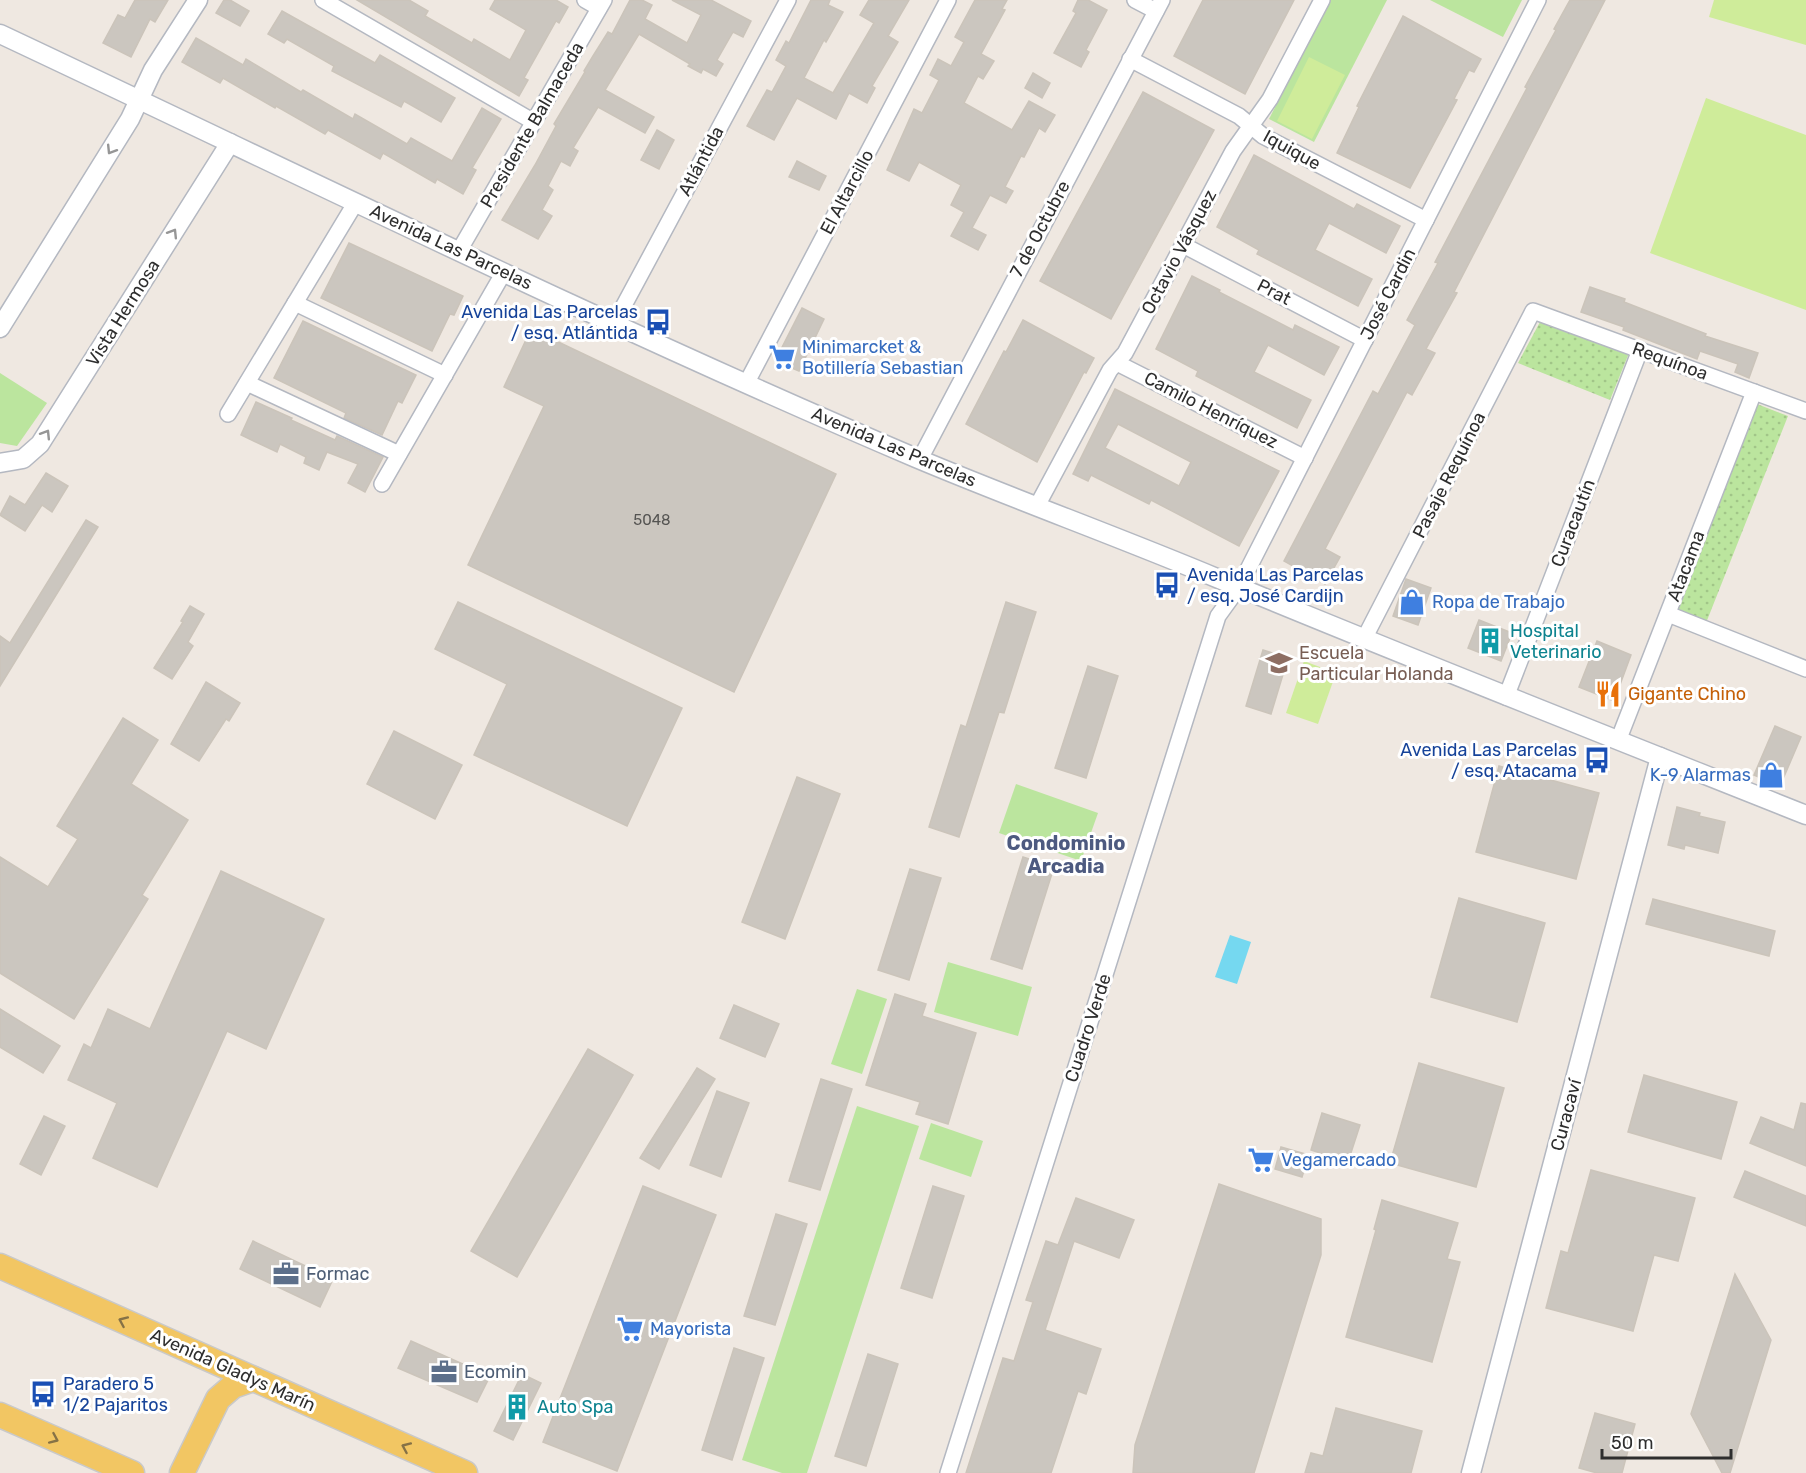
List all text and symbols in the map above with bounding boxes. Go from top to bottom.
street label: Presidente Balmaceda [476,38,588,212]
street label: Atlántida [674,122,728,200]
street label: Iquique [1259,125,1325,175]
one-way arrow [106,144,118,154]
street label: El Altarcillo [816,146,878,238]
street label: 7 de Octubre [1005,177,1075,281]
street label: Octavio Vásquez [1137,186,1221,318]
street label: Avenida Las Parcelas [366,200,536,294]
one-way arrow [166,229,177,240]
street label: José Cardin [1356,244,1420,344]
street label: Vista Hermosa [81,255,165,371]
street label: Prat [1253,274,1295,310]
place label: Avenida Las Parcelas / esq. Atlántida [461,301,638,344]
bus stop icon: Avenida Las Parcelas / esq. Atlántida [643,307,673,337]
place label: Minimarcket & Botillería Sebastian [802,336,963,379]
street label: Requínoa [1629,337,1711,385]
supermarket icon: Minimarcket & Botillería Sebastian [767,342,797,372]
street label: Camilo Henríquez [1140,367,1282,453]
street label: Avenida Las Parcelas [808,402,980,492]
street label: Pasaje Requínoa [1408,408,1490,542]
one-way arrow [39,429,50,440]
street label: Curacautín [1546,476,1600,570]
house number: 5048 [633,511,671,529]
street label: Atacama [1662,527,1710,605]
place label: Avenida Las Parcelas / esq. José Cardijn [1187,564,1364,607]
bus stop icon: Avenida Las Parcelas / esq. José Cardijn [1152,570,1182,600]
shop icon: Ropa de Trabajo [1397,587,1427,617]
place label: Ropa de Trabajo [1432,591,1565,613]
place label: Hospital Veterinario [1510,620,1602,663]
building icon: Hospital Veterinario [1475,626,1505,656]
place label: Escuela Particular Holanda [1299,642,1454,685]
school or university icon: Escuela Particular Holanda [1264,648,1294,678]
restaurant icon: Gigante Chino [1593,679,1623,709]
place label: Gigante Chino [1628,683,1746,705]
place label: Avenida Las Parcelas / esq. Atacama [1400,739,1577,782]
bus stop icon: Avenida Las Parcelas / esq. Atacama [1582,745,1612,775]
shop icon: K-9 Alarmas [1756,760,1786,790]
place label: K-9 Alarmas [1650,764,1751,786]
district label: Condominio Arcadia [1007,831,1125,878]
street label: Cuadro Verde [1060,971,1116,1085]
street label: Curacaví [1546,1075,1587,1153]
supermarket icon: Vegamercado [1246,1145,1276,1175]
place label: Vegamercado [1281,1149,1396,1171]
office icon: Formac [271,1259,301,1289]
place label: Formac [306,1263,369,1285]
supermarket icon: Mayorista [615,1314,645,1344]
one-way arrow [118,1316,129,1328]
place label: Mayorista [650,1318,731,1340]
street label: Avenida Gladys Marín [147,1324,319,1416]
office icon: Ecomin [429,1357,459,1387]
place label: Ecomin [464,1361,526,1383]
place label: Paradero 5 1/2 Pajaritos [63,1373,168,1416]
bus stop icon: Paradero 5 1/2 Pajaritos [28,1379,58,1409]
building icon: Auto Spa [502,1392,532,1422]
place label: Auto Spa [537,1396,613,1418]
scale bar [1602,1422,1731,1460]
one-way arrow [47,1431,58,1443]
text: 50 m [1611,1432,1654,1454]
one-way arrow [402,1442,413,1454]

